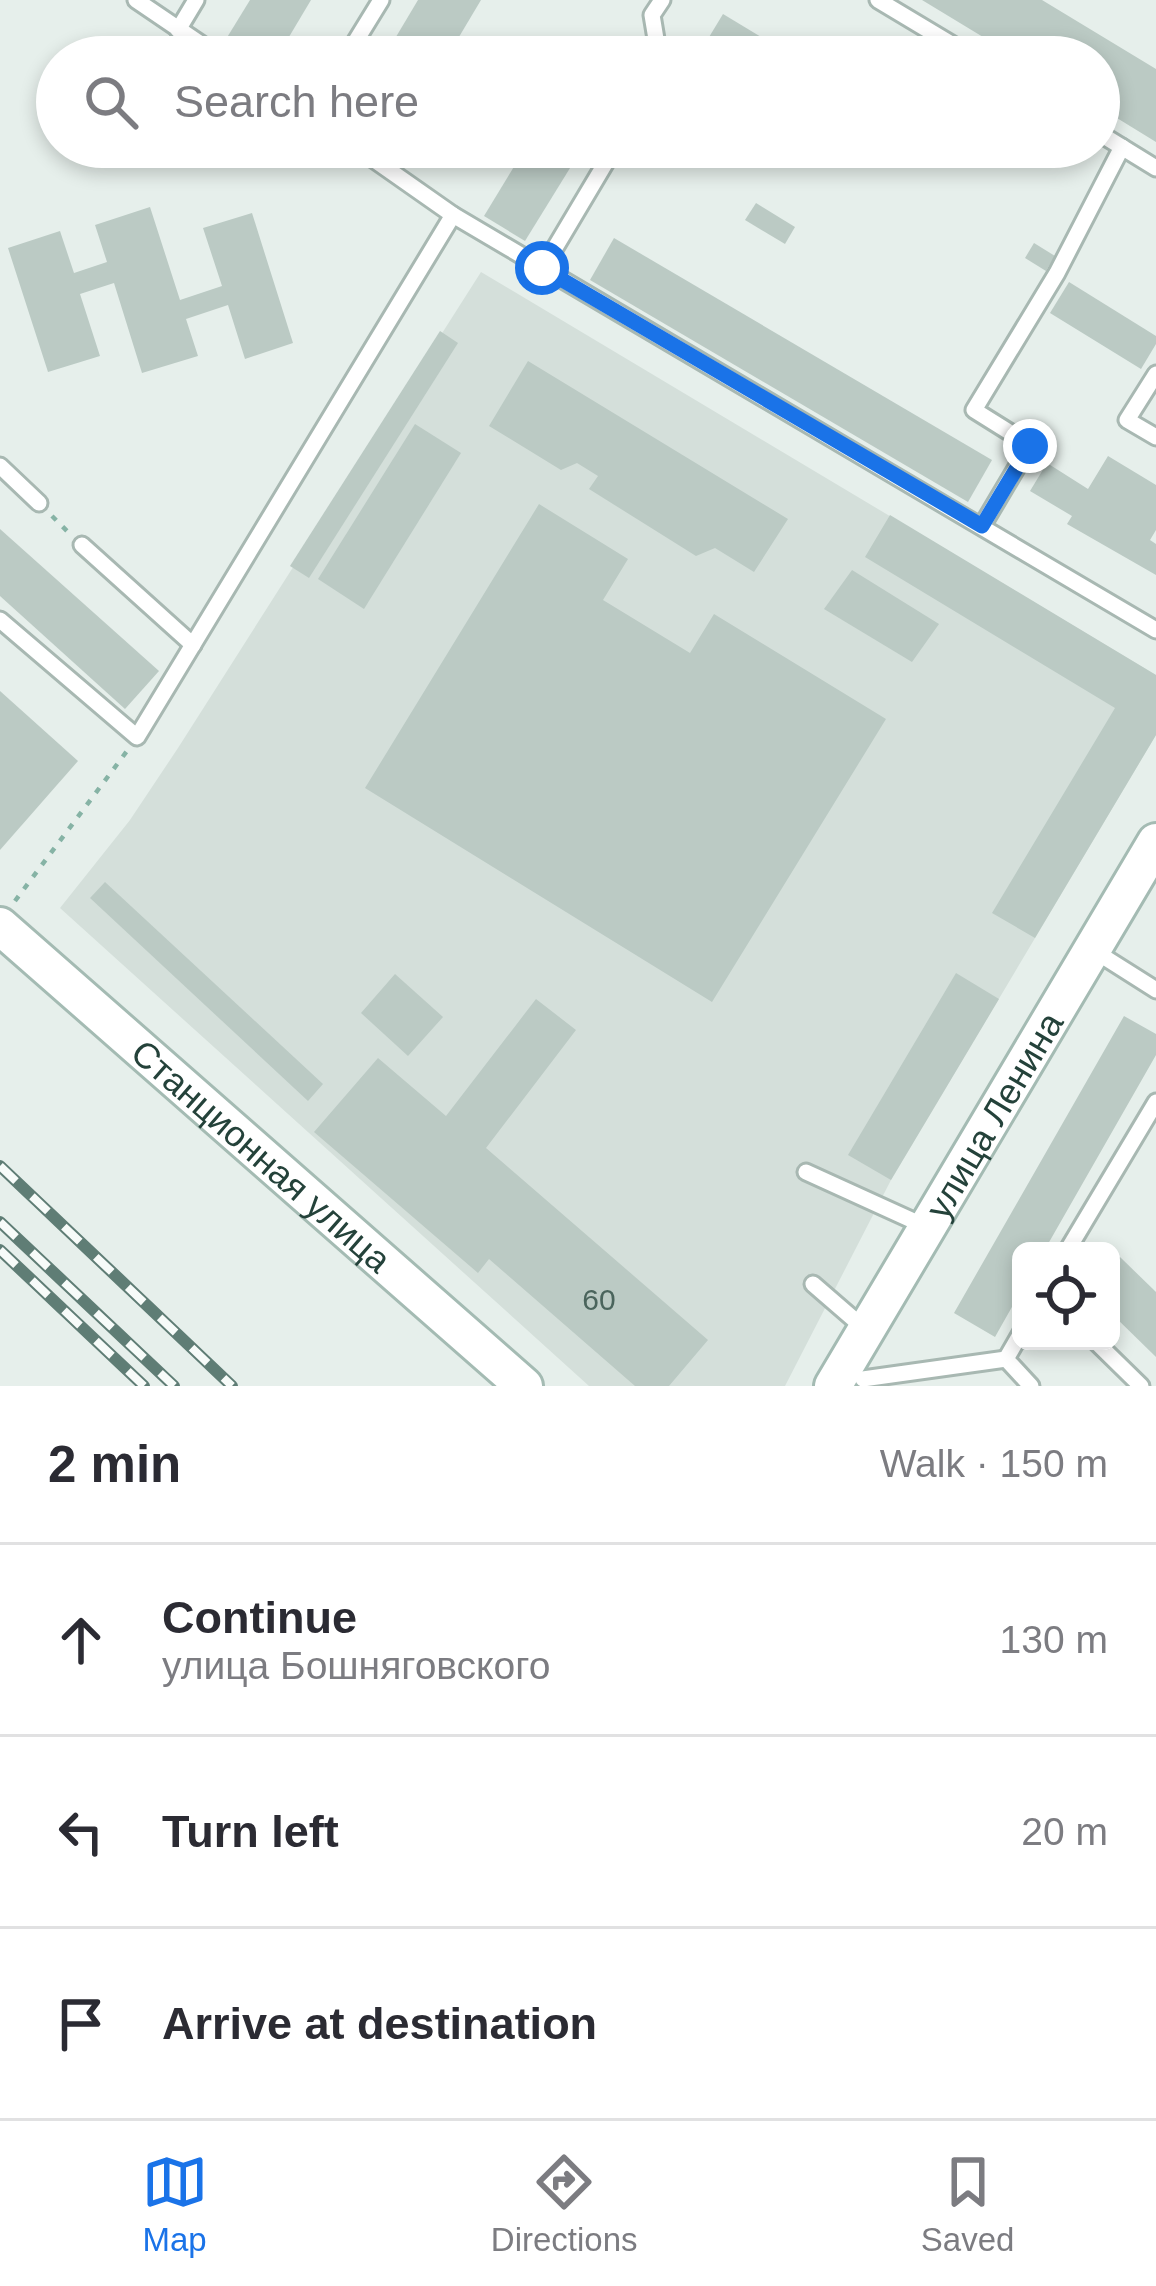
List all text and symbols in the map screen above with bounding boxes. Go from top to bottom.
search box [36,36,1120,168]
icon: search [78,69,144,135]
text: Search here [174,76,419,127]
route start [515,241,569,295]
route end [1003,419,1057,473]
street label: улица Ленина [917,1004,1072,1226]
street label: Станционная улица [123,1031,400,1281]
map controls [1012,1242,1120,1350]
button: locate [1012,1242,1120,1350]
house number: 60 [582,1283,616,1316]
text: 2 min [48,1436,181,1493]
text: Walk · 150 m [880,1442,1108,1485]
text: Continue [162,1592,357,1643]
icon: ahead [48,1607,114,1673]
text: 130 m [1000,1618,1108,1661]
text: улица Бошняговского [162,1644,550,1687]
icon: left [48,1799,114,1865]
text: Turn left [162,1806,339,1857]
text: 20 m [1021,1810,1108,1853]
icon: arrive [48,1991,114,2057]
text: Arrive at destination [162,1998,597,2049]
tab: Map [142,2149,208,2259]
tab: Directions [491,2149,638,2259]
tab: Saved [921,2149,1014,2259]

